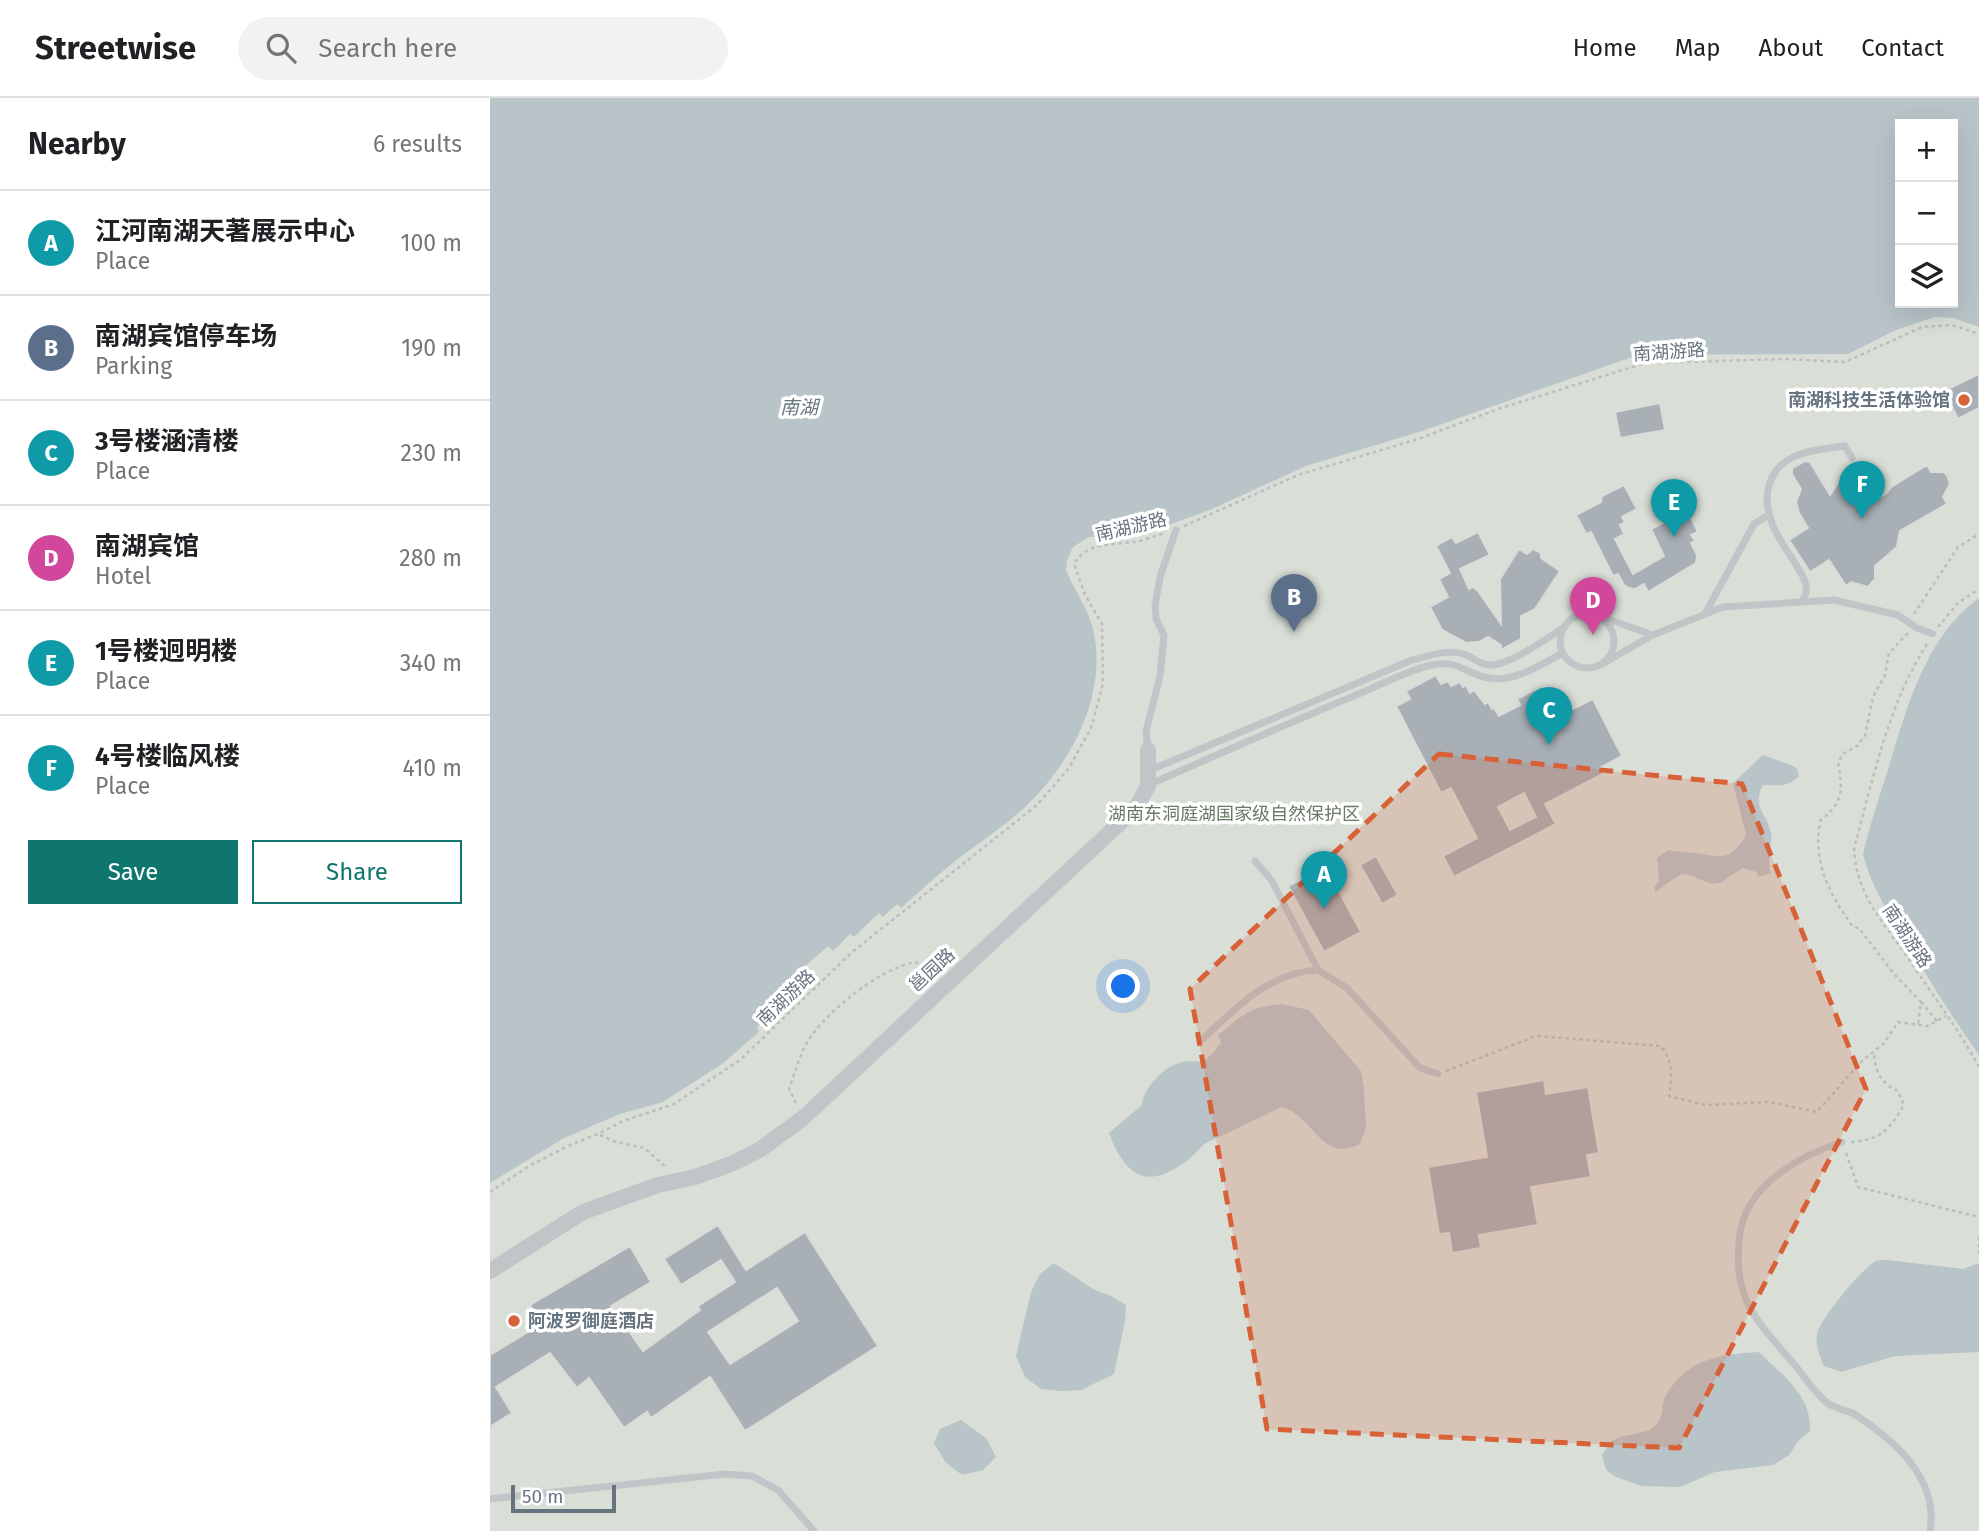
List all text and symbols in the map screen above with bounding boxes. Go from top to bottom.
search box [238,17,728,80]
text: Streetwise [35,28,196,68]
icon: search [262,29,300,67]
text: Search here [318,33,457,64]
text: Home [1573,34,1637,62]
text: Map [1675,34,1721,62]
text: About [1759,34,1823,62]
text: Contact [1861,34,1944,62]
map controls [1895,119,1958,308]
button: + [1895,119,1958,182]
text: Nearby [28,126,126,162]
text: 6 results [373,130,462,158]
button: − [1895,182,1958,245]
text: 江河南湖天著展示中心 [95,216,355,247]
text: A [44,229,58,257]
text: 100 m [401,229,462,257]
button: layers [1895,245,1958,308]
text: Place [95,247,150,275]
text: 南湖宾馆停车场 [95,321,277,352]
text: B [44,334,58,362]
text: 190 m [401,334,462,362]
street label: 南湖游路 [1632,339,1706,365]
text: Parking [95,352,172,380]
place label: 南湖科技生活体验馆 [1788,389,1950,411]
marker: 南湖科技生活体验馆 [1956,392,1972,408]
water label: 南湖 [780,396,821,419]
text: 3号楼涵清楼 [95,426,239,457]
text: C [44,439,58,467]
text: 230 m [401,439,462,467]
text: Place [95,457,150,485]
pin: F [1839,461,1885,519]
pin: E [1651,479,1697,537]
street label: 南湖游路 [1093,508,1169,546]
text: 南湖宾馆 [95,531,199,562]
text: D [44,544,58,572]
text: 280 m [399,544,462,572]
text: Hotel [95,562,151,590]
pin: B [1271,574,1317,632]
pin: D [1570,577,1616,635]
text: 1号楼迥明楼 [95,636,237,667]
text: E [45,649,57,677]
text: 340 m [400,649,462,677]
text: Place [95,667,150,695]
pin: C [1526,687,1572,745]
text: 4号楼临风楼 [95,741,240,772]
text: F [45,754,57,782]
text: 410 m [402,754,462,782]
text: Place [95,772,150,800]
park label: 湖南东洞庭湖国家级自然保护区 [1108,803,1360,825]
button: Save [28,840,238,904]
button: Share [252,840,462,904]
pin: A [1301,851,1347,909]
street label: 南湖游路 [1878,900,1936,972]
street label: 邕园路 [905,944,959,996]
street label: 南湖游路 [752,965,820,1031]
your location [1106,969,1140,1003]
place label: 阿波罗御庭酒店 [528,1310,654,1332]
marker: 阿波罗御庭酒店 [506,1313,522,1329]
scale bar [511,1482,616,1514]
text: 50 m [522,1485,563,1508]

